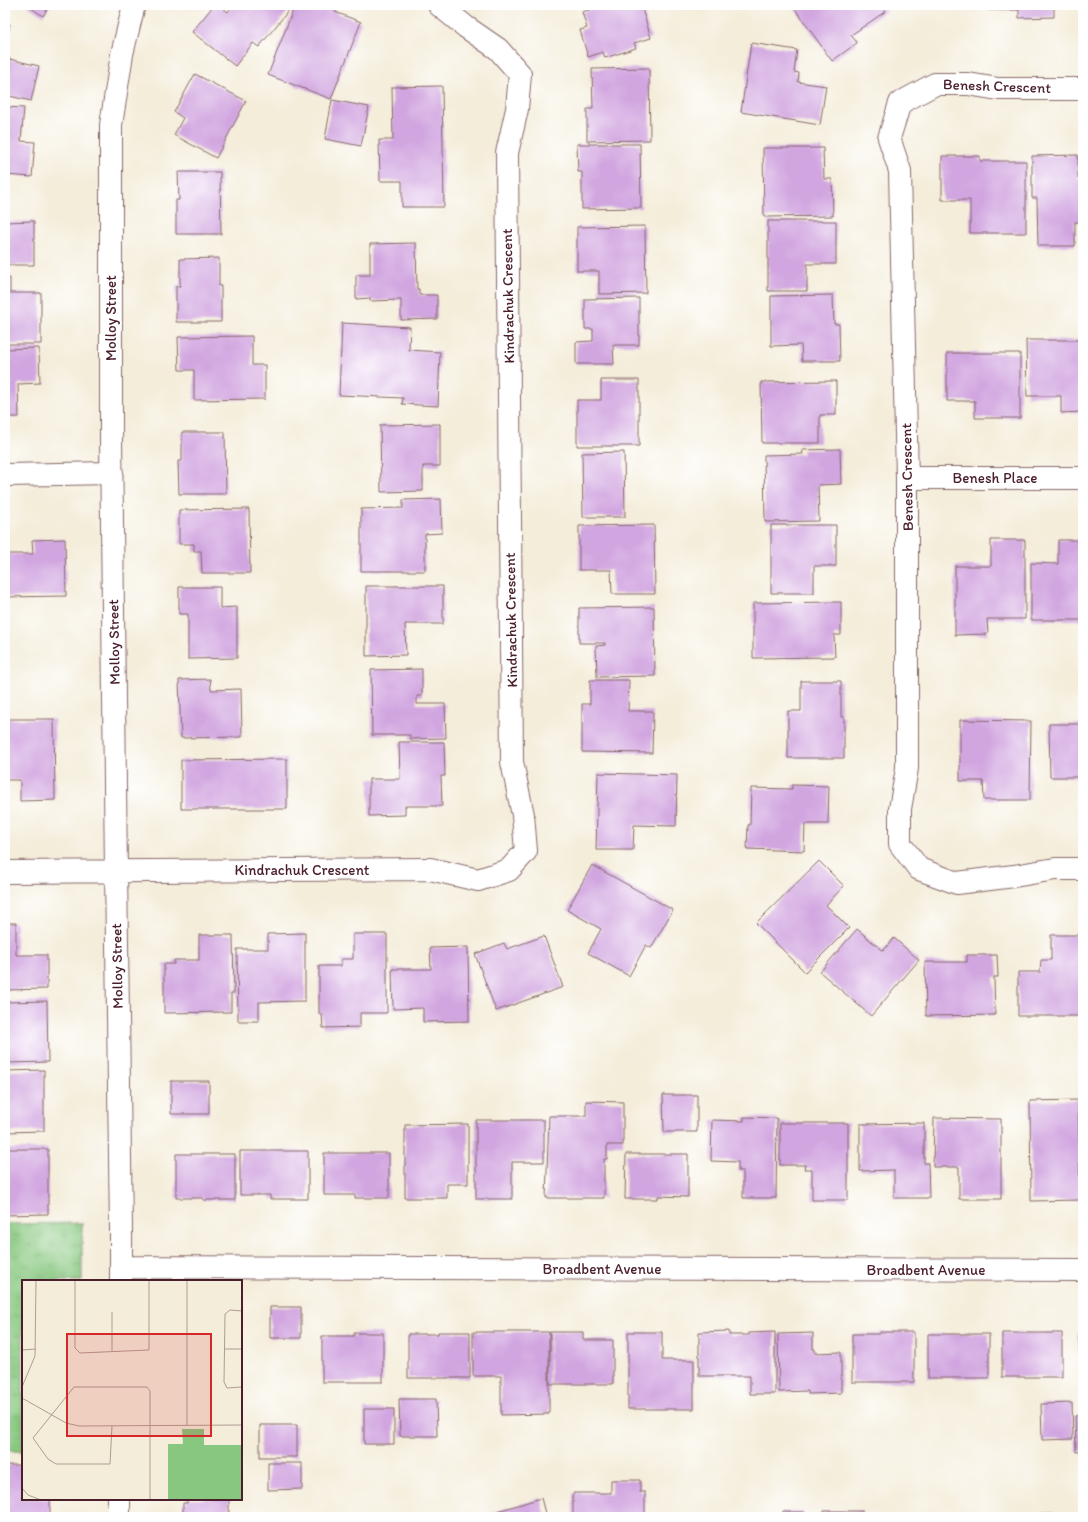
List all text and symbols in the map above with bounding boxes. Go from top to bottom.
street label: Benesh Crescent [943,75,1052,97]
street label: Kindrachuk Crescent [498,228,518,364]
street label: Molloy Street [102,275,120,361]
street label: Benesh Crescent [897,422,917,531]
street label: Benesh Place [952,469,1038,487]
street label: Kindrachuk Crescent [501,552,521,688]
street label: Molloy Street [104,599,124,685]
street label: Kindrachuk Crescent [235,861,370,879]
street label: Molloy Street [107,923,127,1009]
street label: Broadbent Avenue [543,1260,661,1278]
street label: Broadbent Avenue [867,1261,985,1279]
inset map [22,1280,242,1500]

